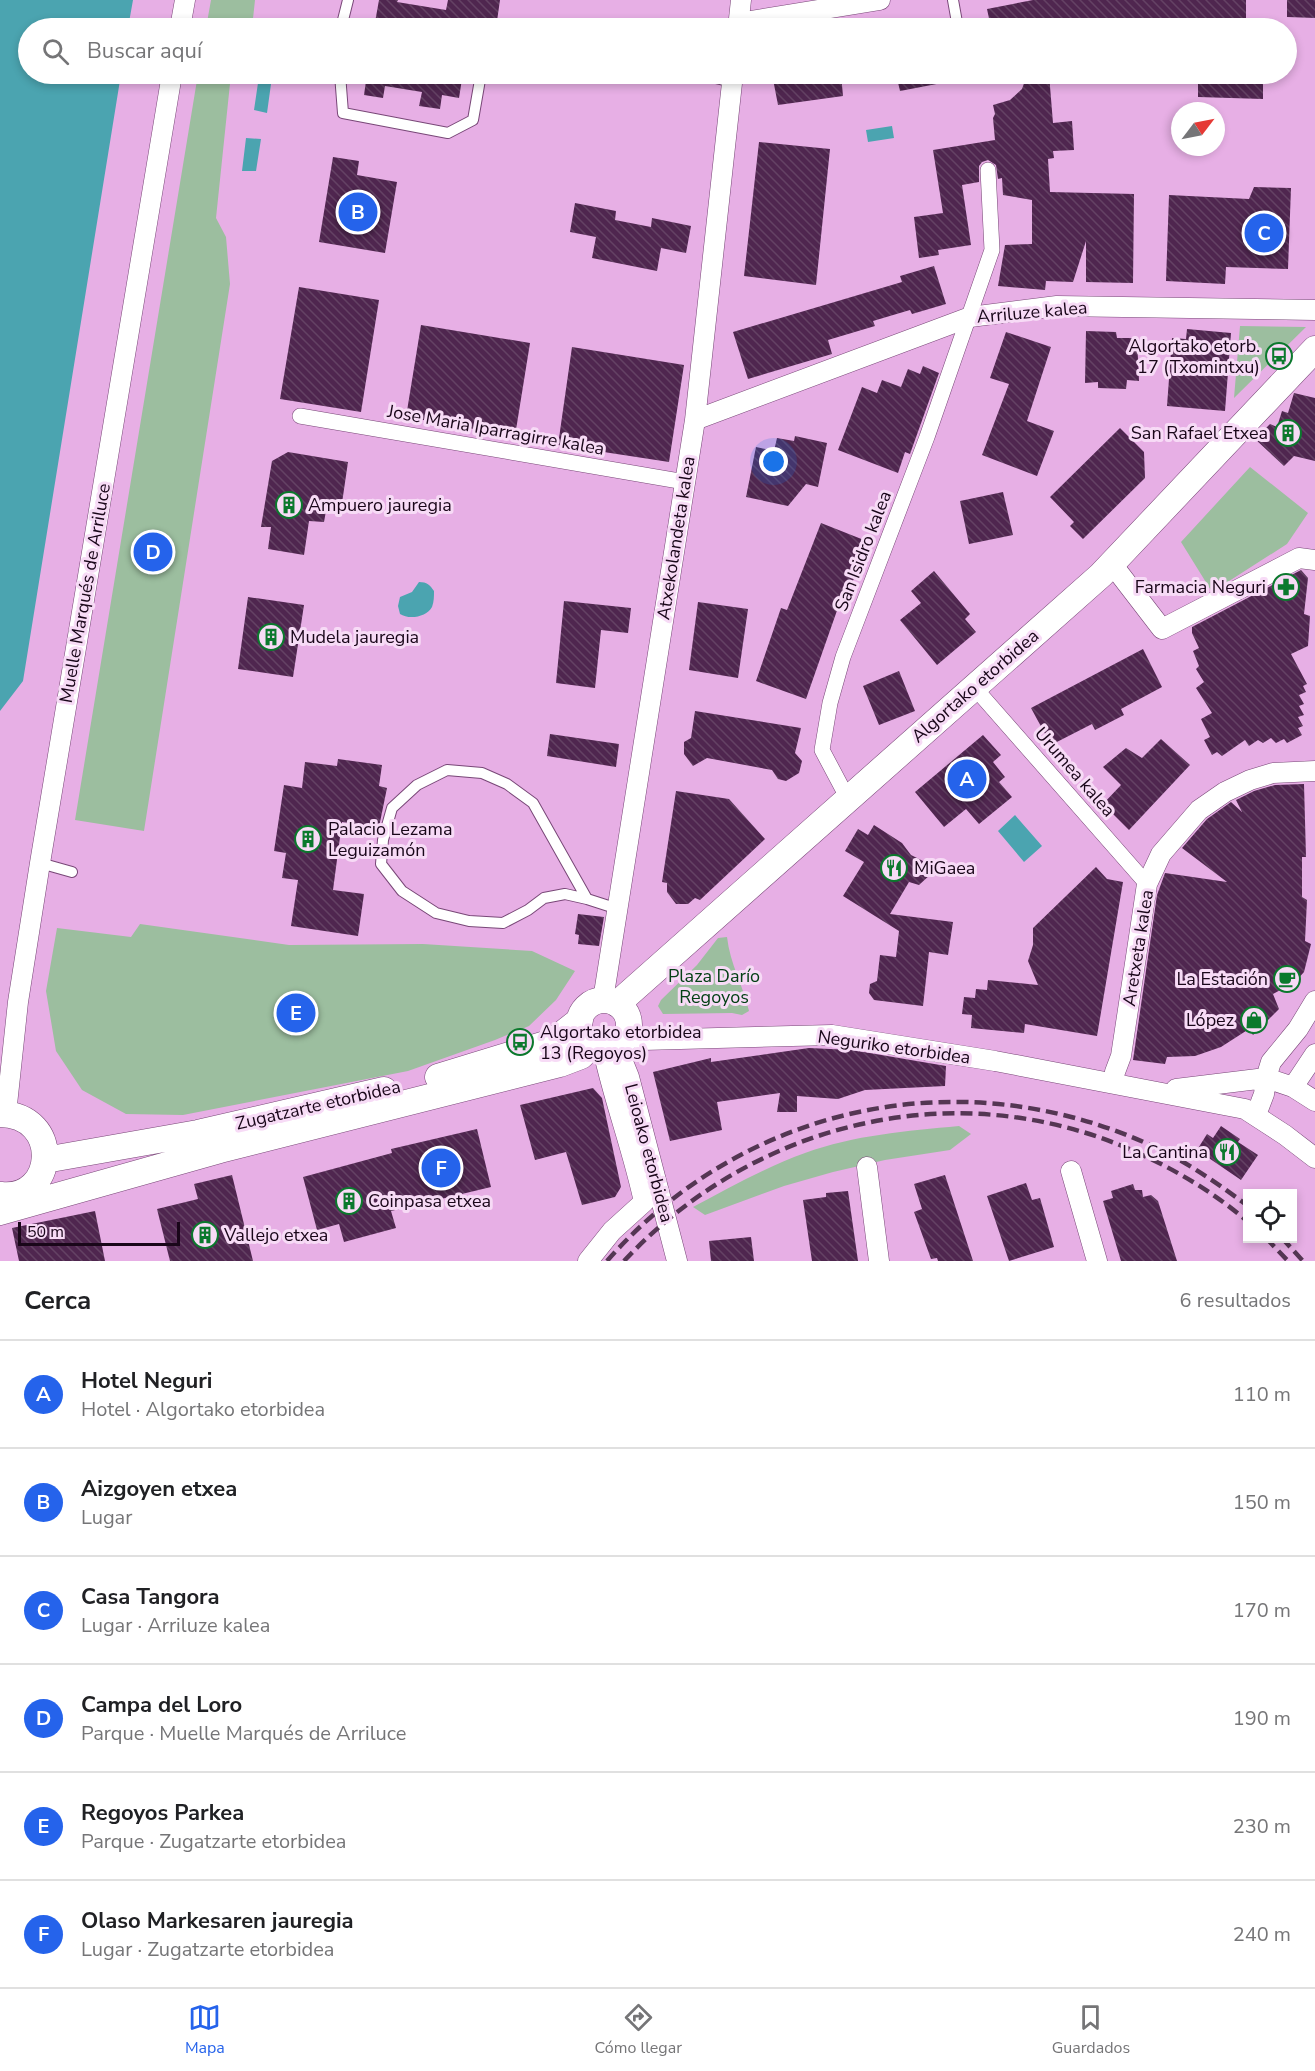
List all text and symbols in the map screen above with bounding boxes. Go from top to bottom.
search box [18,18,1297,84]
icon: search [39,35,72,68]
text: Buscar aquí [87,36,202,66]
north arrow [1171,102,1225,156]
pin: B [338,190,378,234]
pin: C [1244,210,1284,256]
street label: Arriluze kalea [976,295,1088,329]
place label: Algortako etorb. 17 (Txomintxu) [1128,334,1260,379]
bus stop icon: Algortako etorb. 17 (Txomintxu) [1264,341,1294,371]
street label: Jose Maria Iparragirre kalea [385,399,606,461]
building icon: San Rafael Etxea [1273,418,1303,448]
place label: San Rafael Etxea [1131,421,1268,445]
your location [759,447,788,476]
street label: Atxekolandeta kalea [651,454,701,622]
street label: Muelle Marqués de Arriluce [54,481,116,705]
street label: San Isidro kalea [829,487,897,615]
building icon: Ampuero jauregia [274,490,304,520]
place label: Ampuero jauregia [308,493,452,517]
pin: D [134,530,172,574]
pharmacy icon: Farmacia Neguri [1271,572,1301,602]
place label: Farmacia Neguri [1135,575,1266,599]
building icon: Mudela jauregia [256,622,286,652]
street label: Algortako etorbidea [906,624,1044,748]
place label: Mudela jauregia [290,625,419,649]
street label: Urumea kalea [1029,722,1121,822]
pin: A [948,756,986,802]
place label: Palacio Lezama Leguizamón [328,817,452,862]
building icon: Palacio Lezama Leguizamón [293,824,323,854]
restaurant icon: MiGaea [879,853,909,883]
place label: MiGaea [914,856,975,880]
street label: Aretxeta kalea [1117,888,1159,1008]
park label: Plaza Darío Regoyos [668,964,760,1009]
cafe icon: La Estación [1272,964,1302,994]
place label: La Estación [1177,967,1268,991]
pin: E [276,990,316,1036]
shop icon: López [1239,1005,1269,1035]
place label: López [1186,1008,1234,1032]
place label: Algortako etorbidea 13 (Regoyos) [540,1020,702,1065]
street label: Neguriko etorbidea [816,1024,972,1070]
bus stop icon: Algortako etorbidea 13 (Regoyos) [505,1027,535,1057]
street label: Zugatzarte etorbidea [233,1074,403,1136]
street label: Leioako etorbidea [619,1081,679,1225]
restaurant icon: La Cantina [1212,1137,1242,1167]
place label: La Cantina [1122,1140,1208,1164]
pin: F [422,1146,460,1190]
building icon: Coinpasa etxea [334,1186,364,1216]
place label: Coinpasa etxea [368,1189,491,1213]
map controls [1243,1189,1297,1243]
button: locate [1243,1189,1297,1243]
scale bar [18,1219,180,1246]
building icon: Vallejo etxea [190,1220,220,1250]
text: 50 m [27,1221,64,1243]
place label: Vallejo etxea [223,1223,328,1247]
text: Cerca [24,1283,91,1318]
text: 6 resultados [1180,1287,1291,1314]
text: Hotel Neguri [81,1366,212,1396]
text: A [36,1381,51,1408]
text: 110 m [1233,1381,1291,1408]
text: Hotel · Algortako etorbidea [81,1396,325,1423]
text: Aizgoyen etxea [81,1474,237,1504]
text: B [37,1489,50,1516]
text: 150 m [1233,1489,1291,1516]
text: Lugar [81,1504,132,1531]
text: Casa Tangora [81,1582,220,1612]
text: C [37,1597,50,1624]
text: 170 m [1233,1597,1291,1624]
text: Lugar · Arriluze kalea [81,1612,270,1639]
text: Campa del Loro [81,1690,242,1720]
text: D [36,1705,51,1732]
text: 190 m [1233,1705,1291,1732]
text: Parque · Muelle Marqués de Arriluce [81,1720,406,1747]
text: Regoyos Parkea [81,1798,244,1828]
text: E [38,1813,49,1840]
text: 230 m [1233,1813,1291,1840]
text: Parque · Zugatzarte etorbidea [81,1828,346,1855]
text: Olaso Markesaren jauregia [81,1906,354,1936]
text: F [38,1921,49,1948]
text: 240 m [1233,1921,1291,1948]
text: Lugar · Zugatzarte etorbidea [81,1936,334,1963]
tab: Mapa [185,2001,225,2059]
tab: Cómo llegar [595,2001,682,2059]
tab: Guardados [1052,2001,1130,2059]

